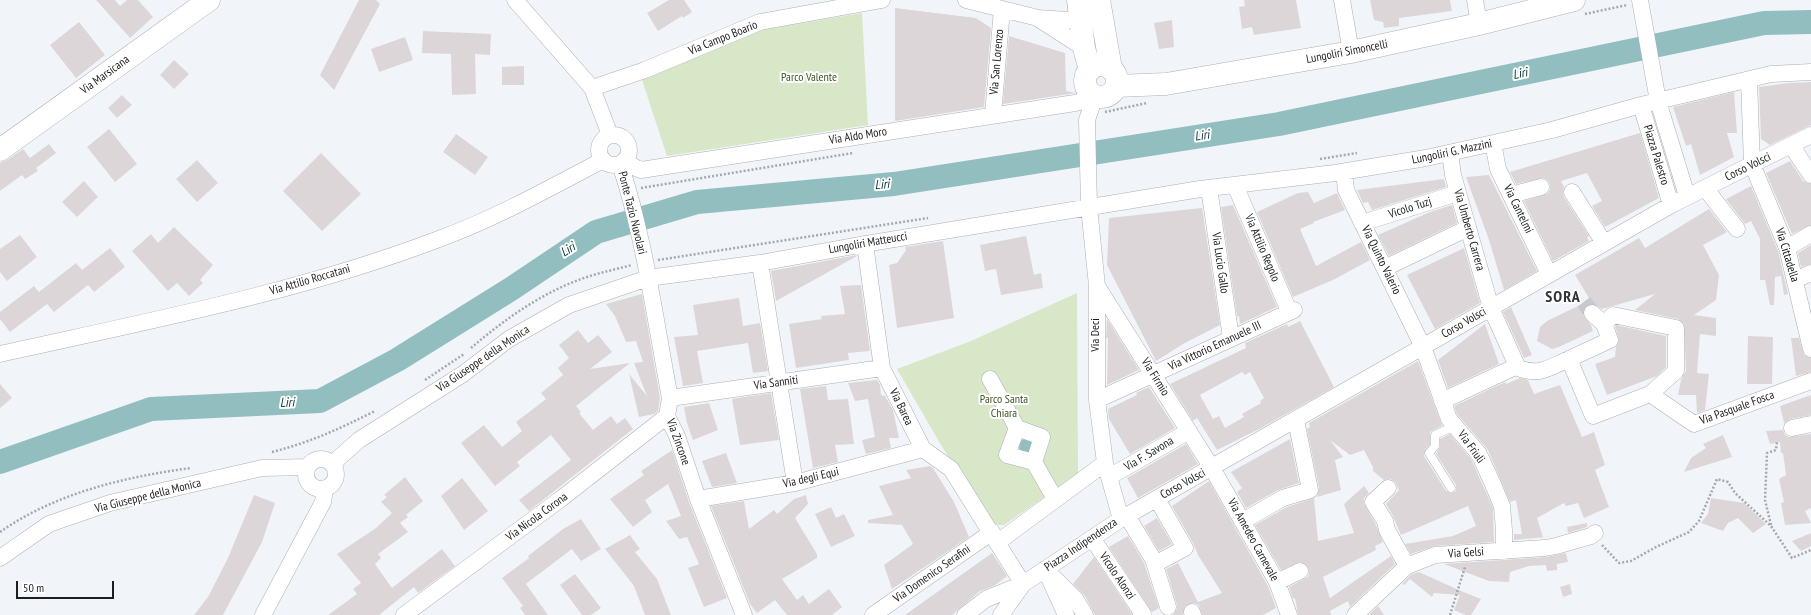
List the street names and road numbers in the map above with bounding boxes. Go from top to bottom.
street label: Via Campo Boario [686,18,760,58]
street label: Via San Lorenzo [987,29,1007,95]
street label: Lungoliri Simoncelli [1305,37,1389,67]
street label: Via Marsicana [78,52,132,98]
street label: Piazza Palestro [1640,123,1672,187]
street label: Via Aldo Moro [828,124,888,148]
street label: Lungoliri G. Mazzini [1411,136,1493,168]
street label: Corso Volsci [1723,150,1773,184]
street label: Ponte Tazio Nuvolari [615,170,649,256]
street label: Via Cantelmi [1500,182,1536,236]
street label: Via Umberto Carrera [1451,188,1487,272]
street label: Vicolo Tuzj [1387,194,1433,222]
street label: Via Attilio Regolo [1241,212,1283,284]
street label: Via Quinto Valerio [1358,223,1404,297]
street label: Via Cittadella [1772,226,1802,284]
street label: Lungoliri Matteucci [828,229,908,257]
street label: Via Lucio Gallo [1209,231,1231,295]
street label: Via Attilio Roccatani [268,262,352,298]
street label: Corso Volsci [1439,304,1489,342]
street label: Via Deci [1089,318,1103,352]
street label: Via Vittorio Emanuele III [1166,318,1264,374]
street label: Via Giuseppe della Monica [434,323,532,395]
street label: Via Firmio [1138,355,1172,399]
street label: Via Sanniti [753,373,799,393]
street label: Via Barea [886,386,916,428]
street label: Via Pasquale Fosca [1698,388,1776,428]
street label: Via Zincone [663,417,693,467]
street label: Via Friuli [1454,428,1488,466]
street label: Via F. Savona [1122,434,1176,474]
street label: Via degli Equi [782,465,840,491]
street label: Corso Volsci [1158,466,1208,502]
street label: Via Giuseppe della Monica [93,476,203,516]
street label: Via Nicola Corona [503,490,571,544]
street label: Via Amedeo Carnevale [1224,496,1282,584]
street label: Piazza Indipendenza [1042,515,1120,575]
street label: Via Domenico Serafini [891,542,973,606]
street label: Via Gelsi [1448,545,1484,561]
street label: Vicolo Alonzi [1096,550,1138,602]

